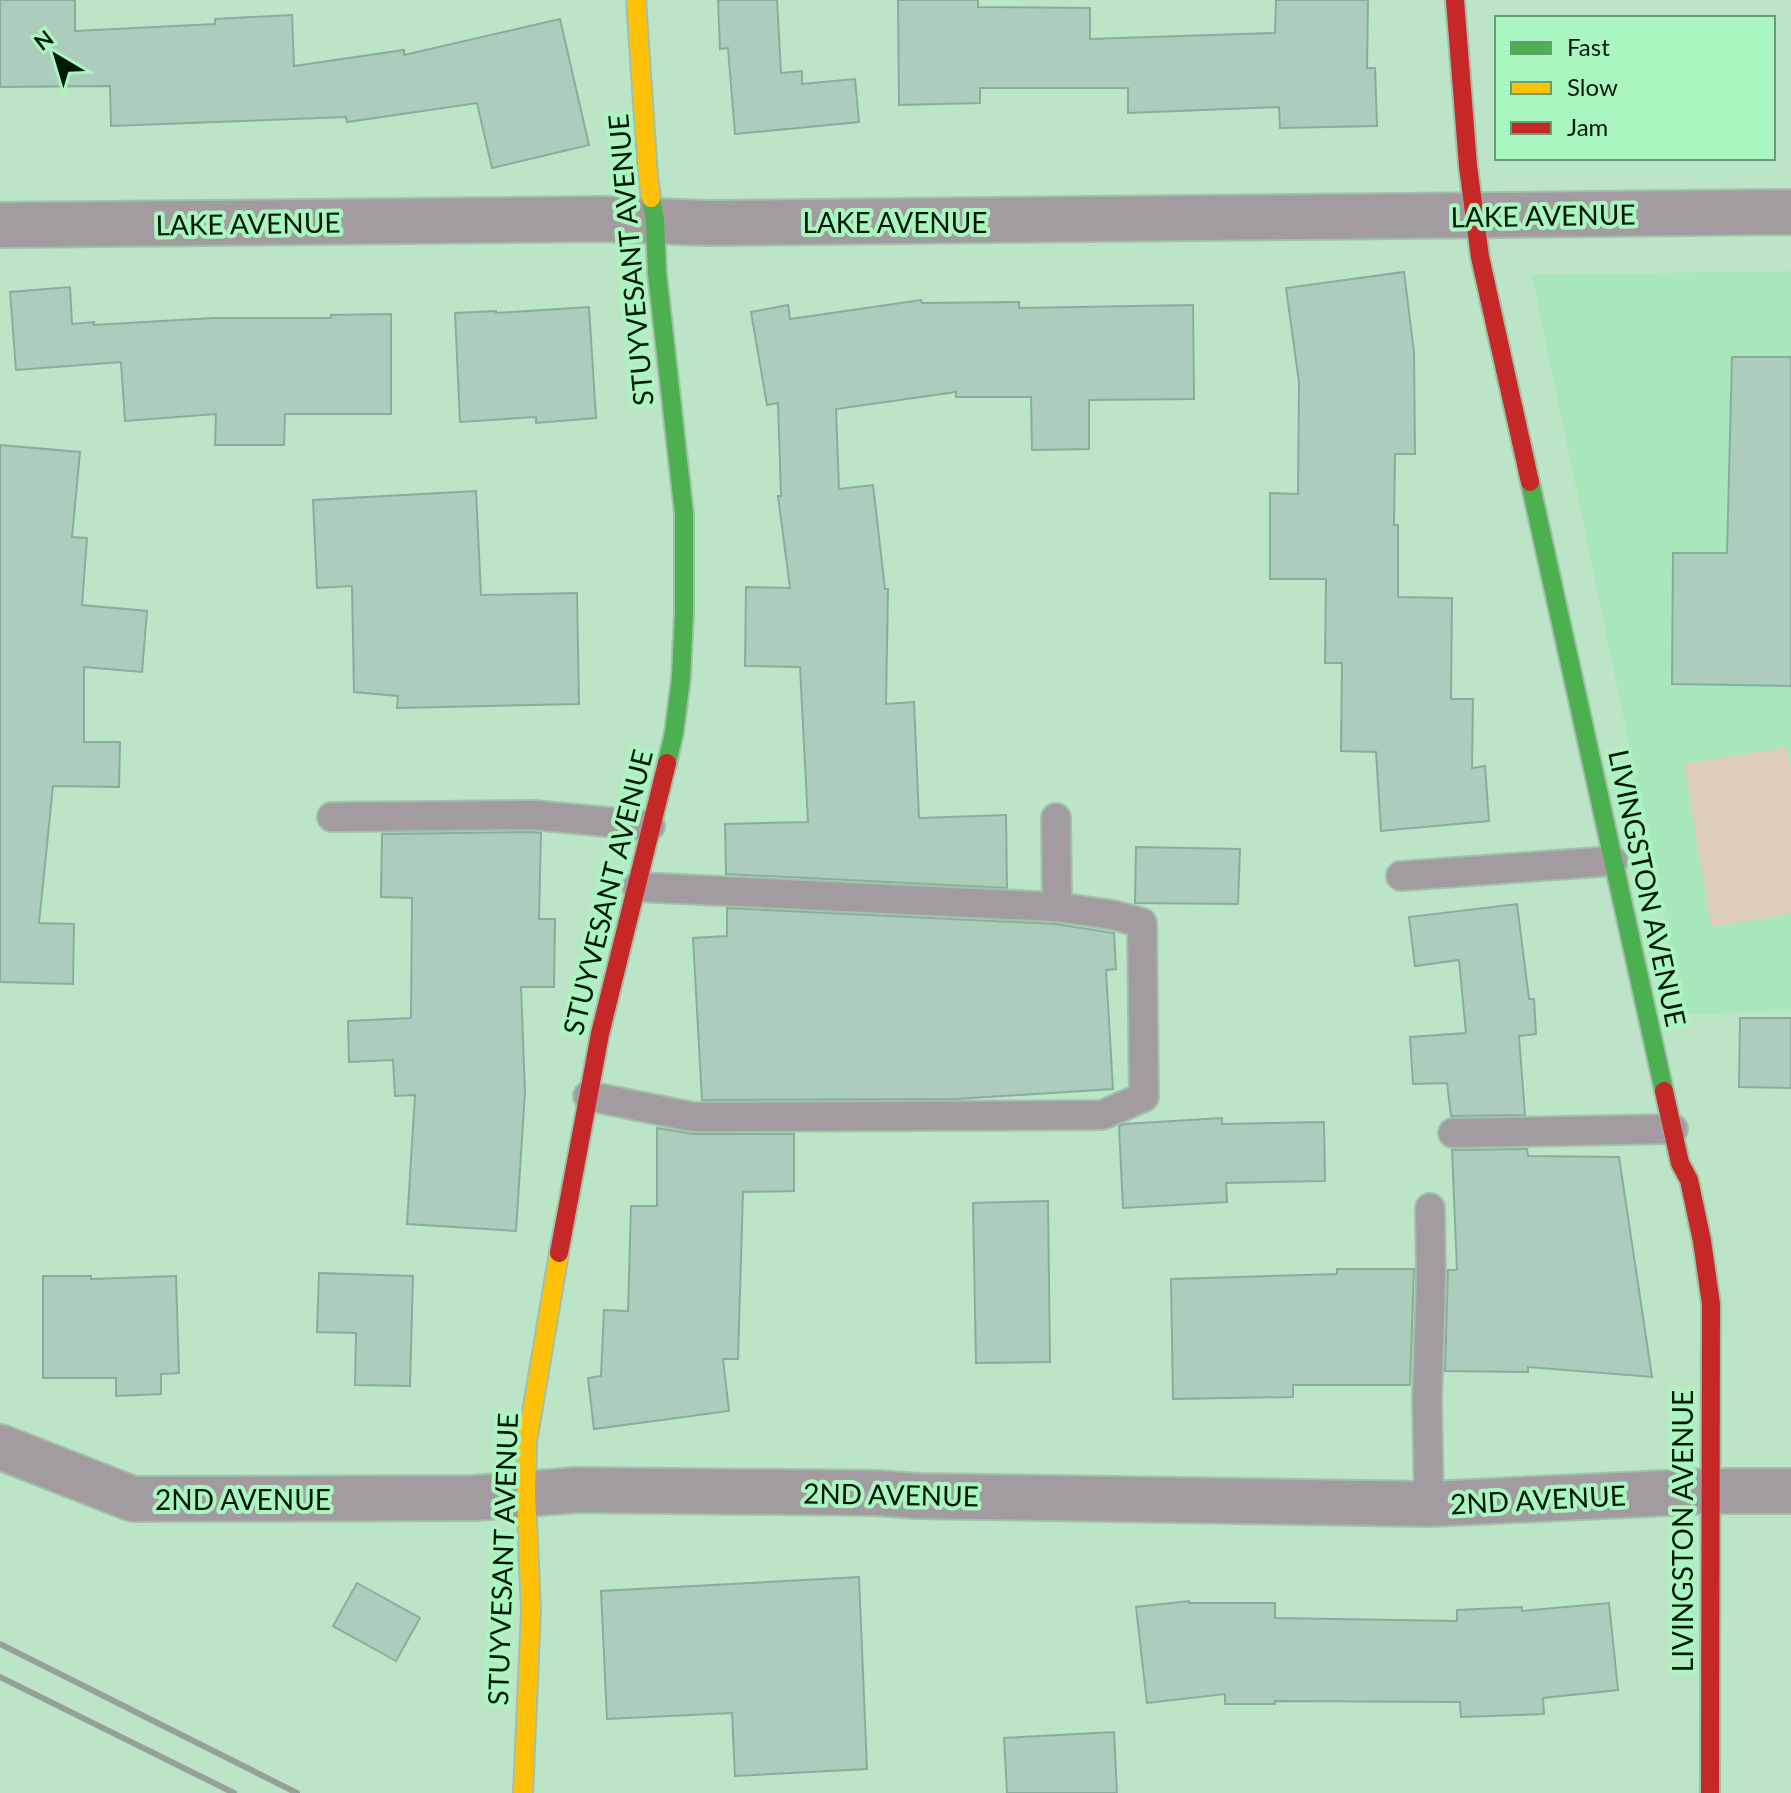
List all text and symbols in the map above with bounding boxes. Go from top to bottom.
north arrow [16,16,96,96]
legend [1495,16,1775,160]
text: N [28,24,58,56]
text: Fast [1567,32,1610,61]
text: Slow [1567,72,1618,101]
text: Jam [1567,112,1608,141]
street label: STUYVESANT AVENUE [600,113,660,407]
street label: LAKE AVENUE [1450,196,1636,234]
street label: LAKE AVENUE [155,204,341,242]
street label: LAKE AVENUE [803,205,988,239]
street label: STUYVESANT AVENUE [555,746,659,1038]
street label: LIVINGSTON AVENUE [1602,746,1694,1030]
street label: LIVINGSTON AVENUE [1665,1390,1699,1672]
street label: STUYVESANT AVENUE [480,1412,524,1706]
street label: 2ND AVENUE [803,1475,979,1513]
street label: 2ND AVENUE [1449,1477,1627,1521]
street label: 2ND AVENUE [155,1482,331,1516]

